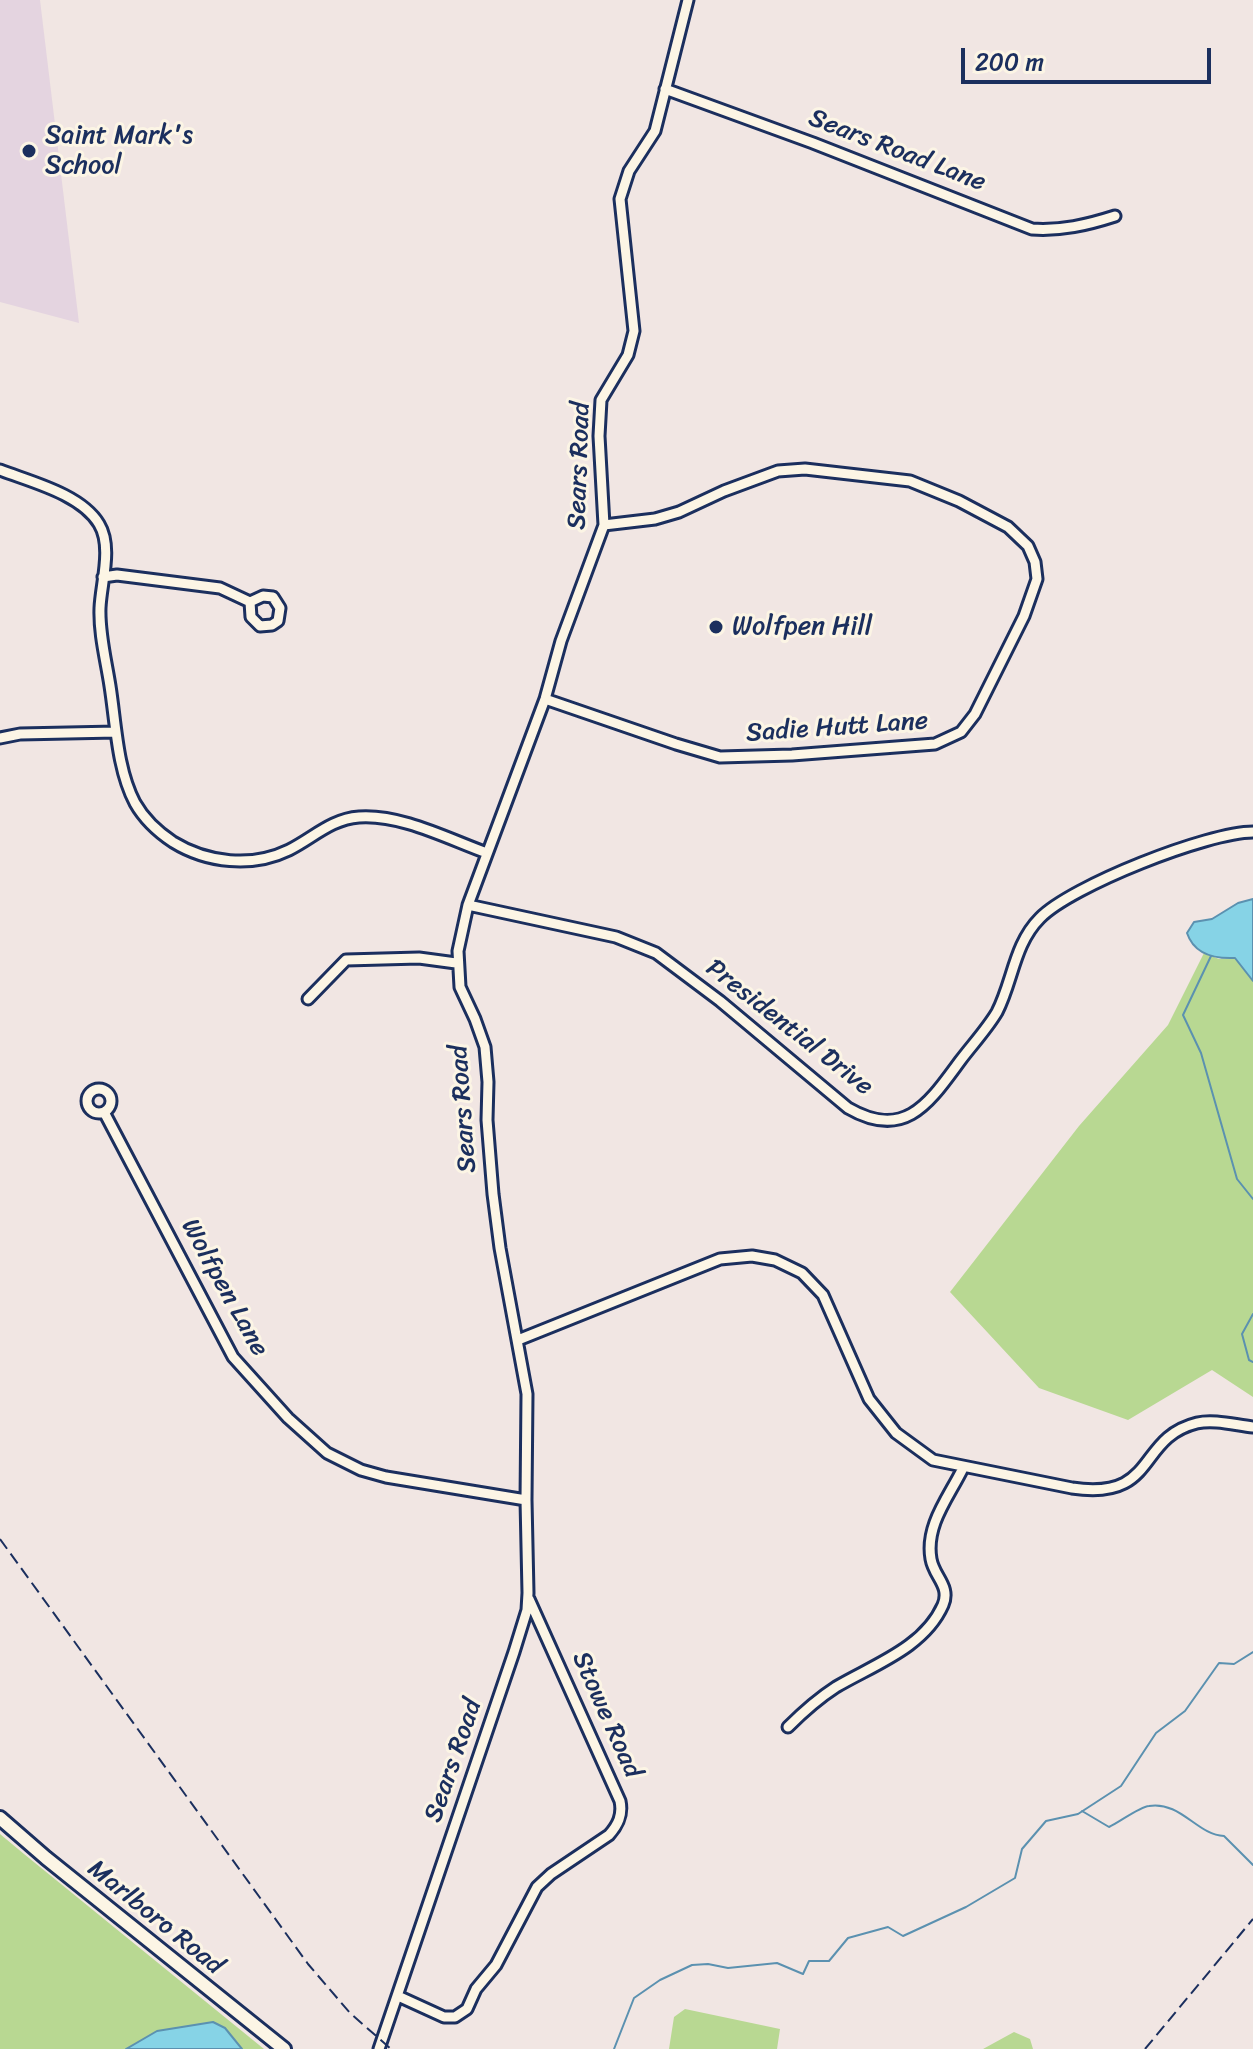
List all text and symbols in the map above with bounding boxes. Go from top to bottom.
scale bar [965,32,1215,82]
text: 200 m [975,41,1044,83]
street label: Sears Road Lane [804,103,990,199]
place label: Saint Mark's School [45,120,193,182]
marker: Saint Mark's School [20,142,38,160]
street label: Sears Road [562,402,598,530]
place label: Wolfpen Hill [732,611,872,643]
marker: Wolfpen Hill [707,618,725,636]
street label: Sadie Hutt Lane [745,706,929,750]
street label: Presidential Drive [699,953,879,1103]
street label: Sears Road [444,1044,484,1174]
street label: Wolfpen Lane [173,1214,275,1362]
street label: Stowe Road [564,1647,648,1783]
street label: Sears Road [418,1695,490,1827]
street label: Marlboro Road [81,1854,229,1982]

